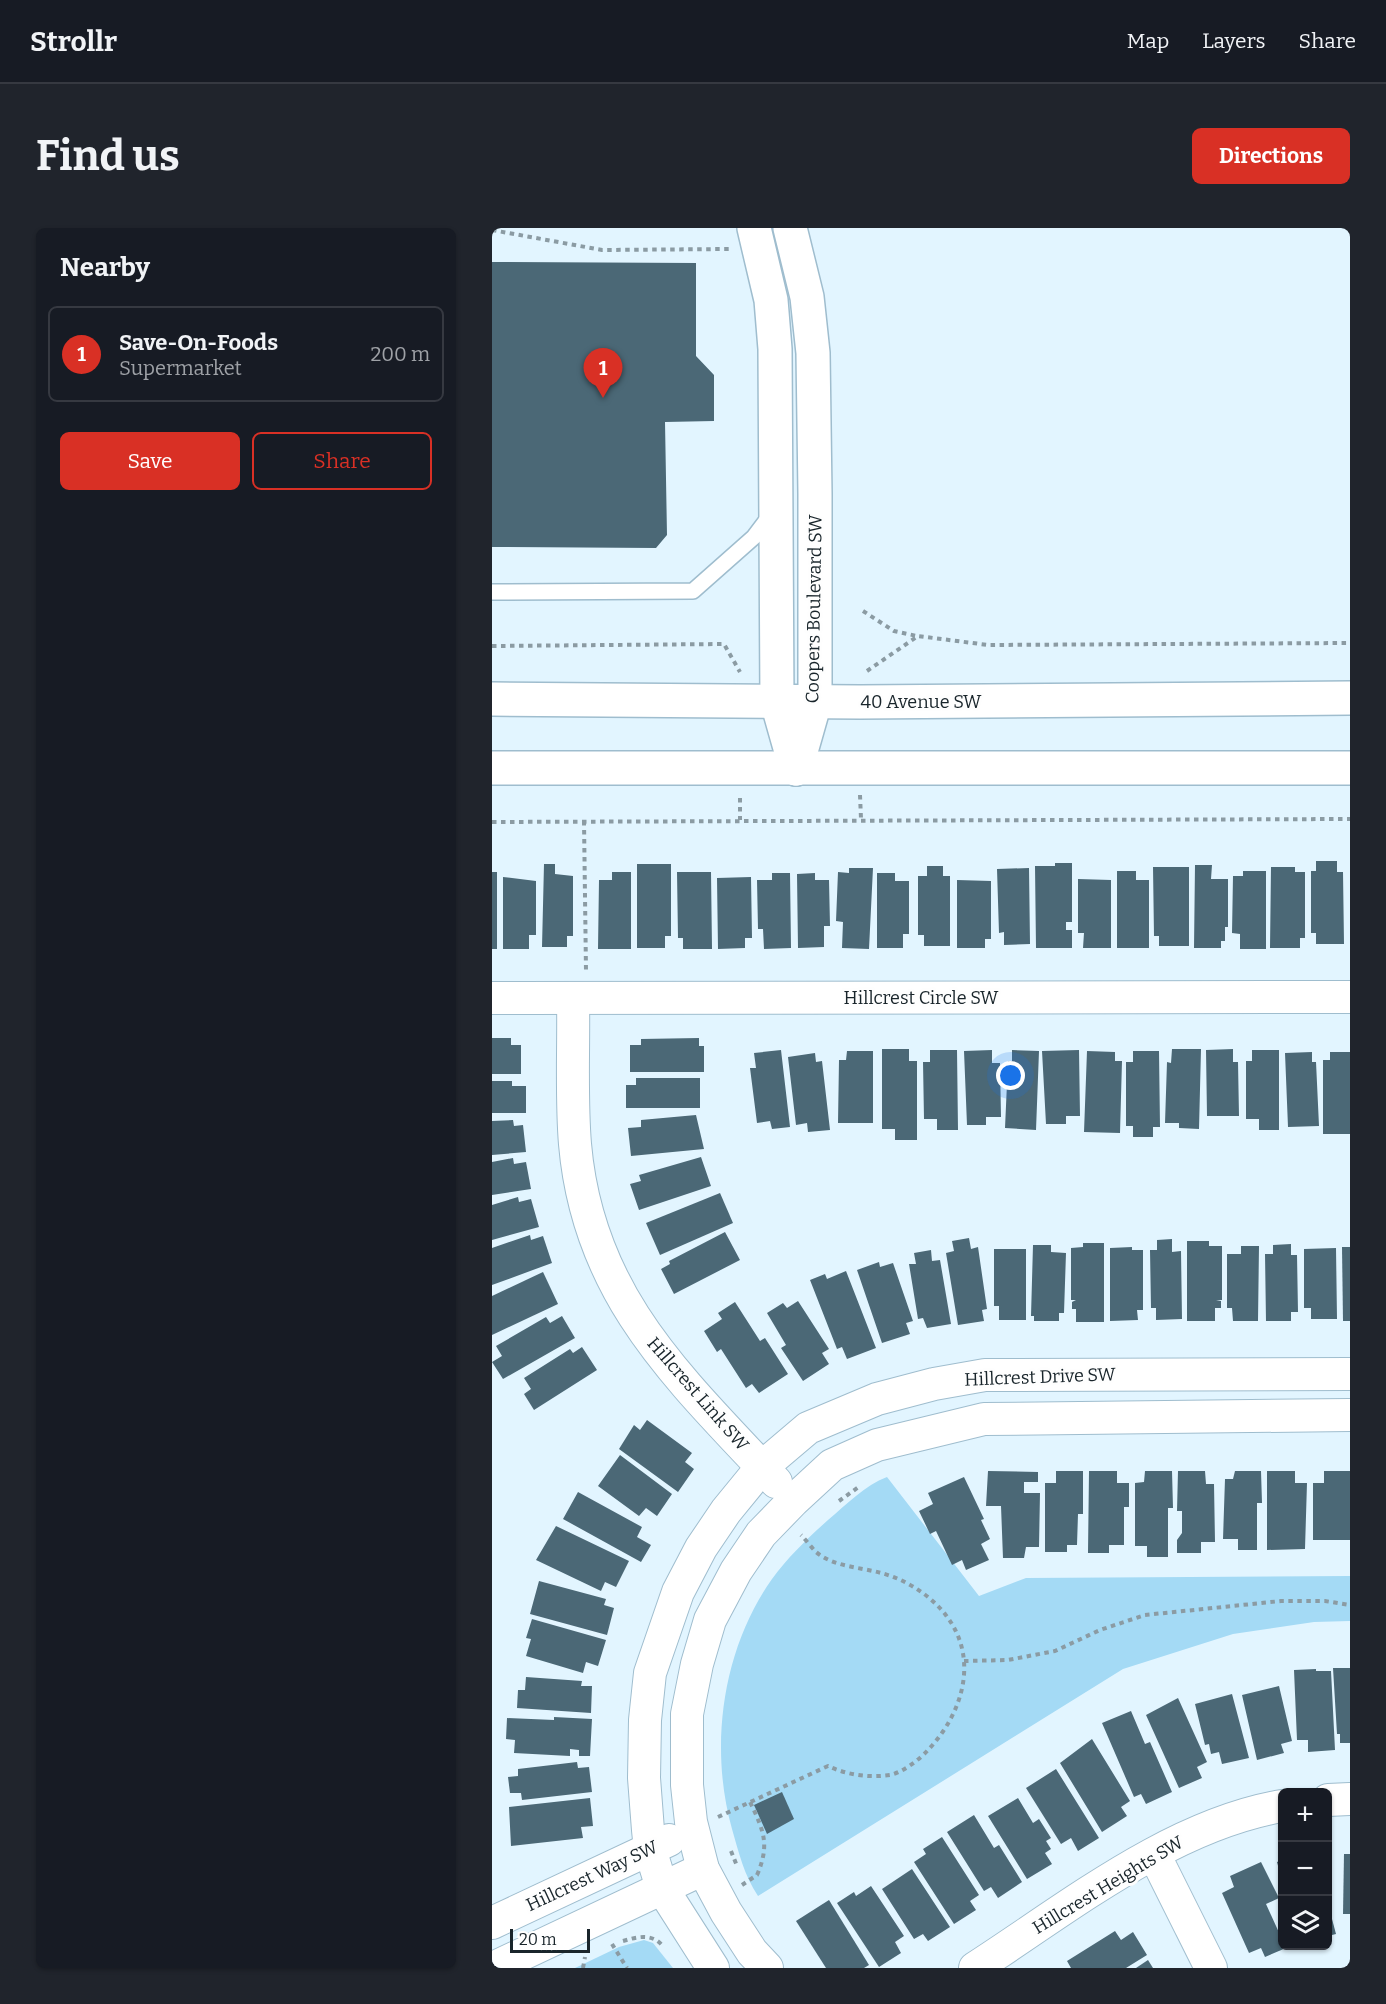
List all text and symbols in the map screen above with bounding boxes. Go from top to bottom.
text: Strollr [30,25,117,58]
text: Map [1127,28,1169,54]
text: Layers [1202,28,1266,54]
text: Share [1299,28,1356,54]
button: Directions [1192,128,1350,184]
text: Find us [36,131,180,181]
text: Nearby [60,252,150,283]
text: Save-On-Foods [119,329,278,356]
text: 1 [77,342,86,366]
text: 200 m [370,342,430,366]
pin: 1 [584,348,622,398]
text: Supermarket [119,356,242,380]
button: Save [60,432,240,490]
button: Share [252,432,432,490]
street label: Coopers Boulevard SW [801,514,827,704]
street label: 40 Avenue SW [861,691,982,713]
street label: Hillcrest Circle SW [844,987,999,1009]
your location [996,1061,1025,1090]
street label: Hillcrest Link SW [643,1333,754,1456]
street label: Hillcrest Drive SW [964,1363,1117,1391]
map controls [1278,1788,1332,1950]
button: + [1278,1788,1332,1842]
street label: Hillcrest Heights SW [1029,1831,1188,1939]
street label: Hillcrest Way SW [523,1836,662,1916]
button: − [1278,1842,1332,1896]
button: layers [1278,1896,1332,1950]
scale bar [510,1926,590,1954]
text: 20 m [519,1930,556,1949]

